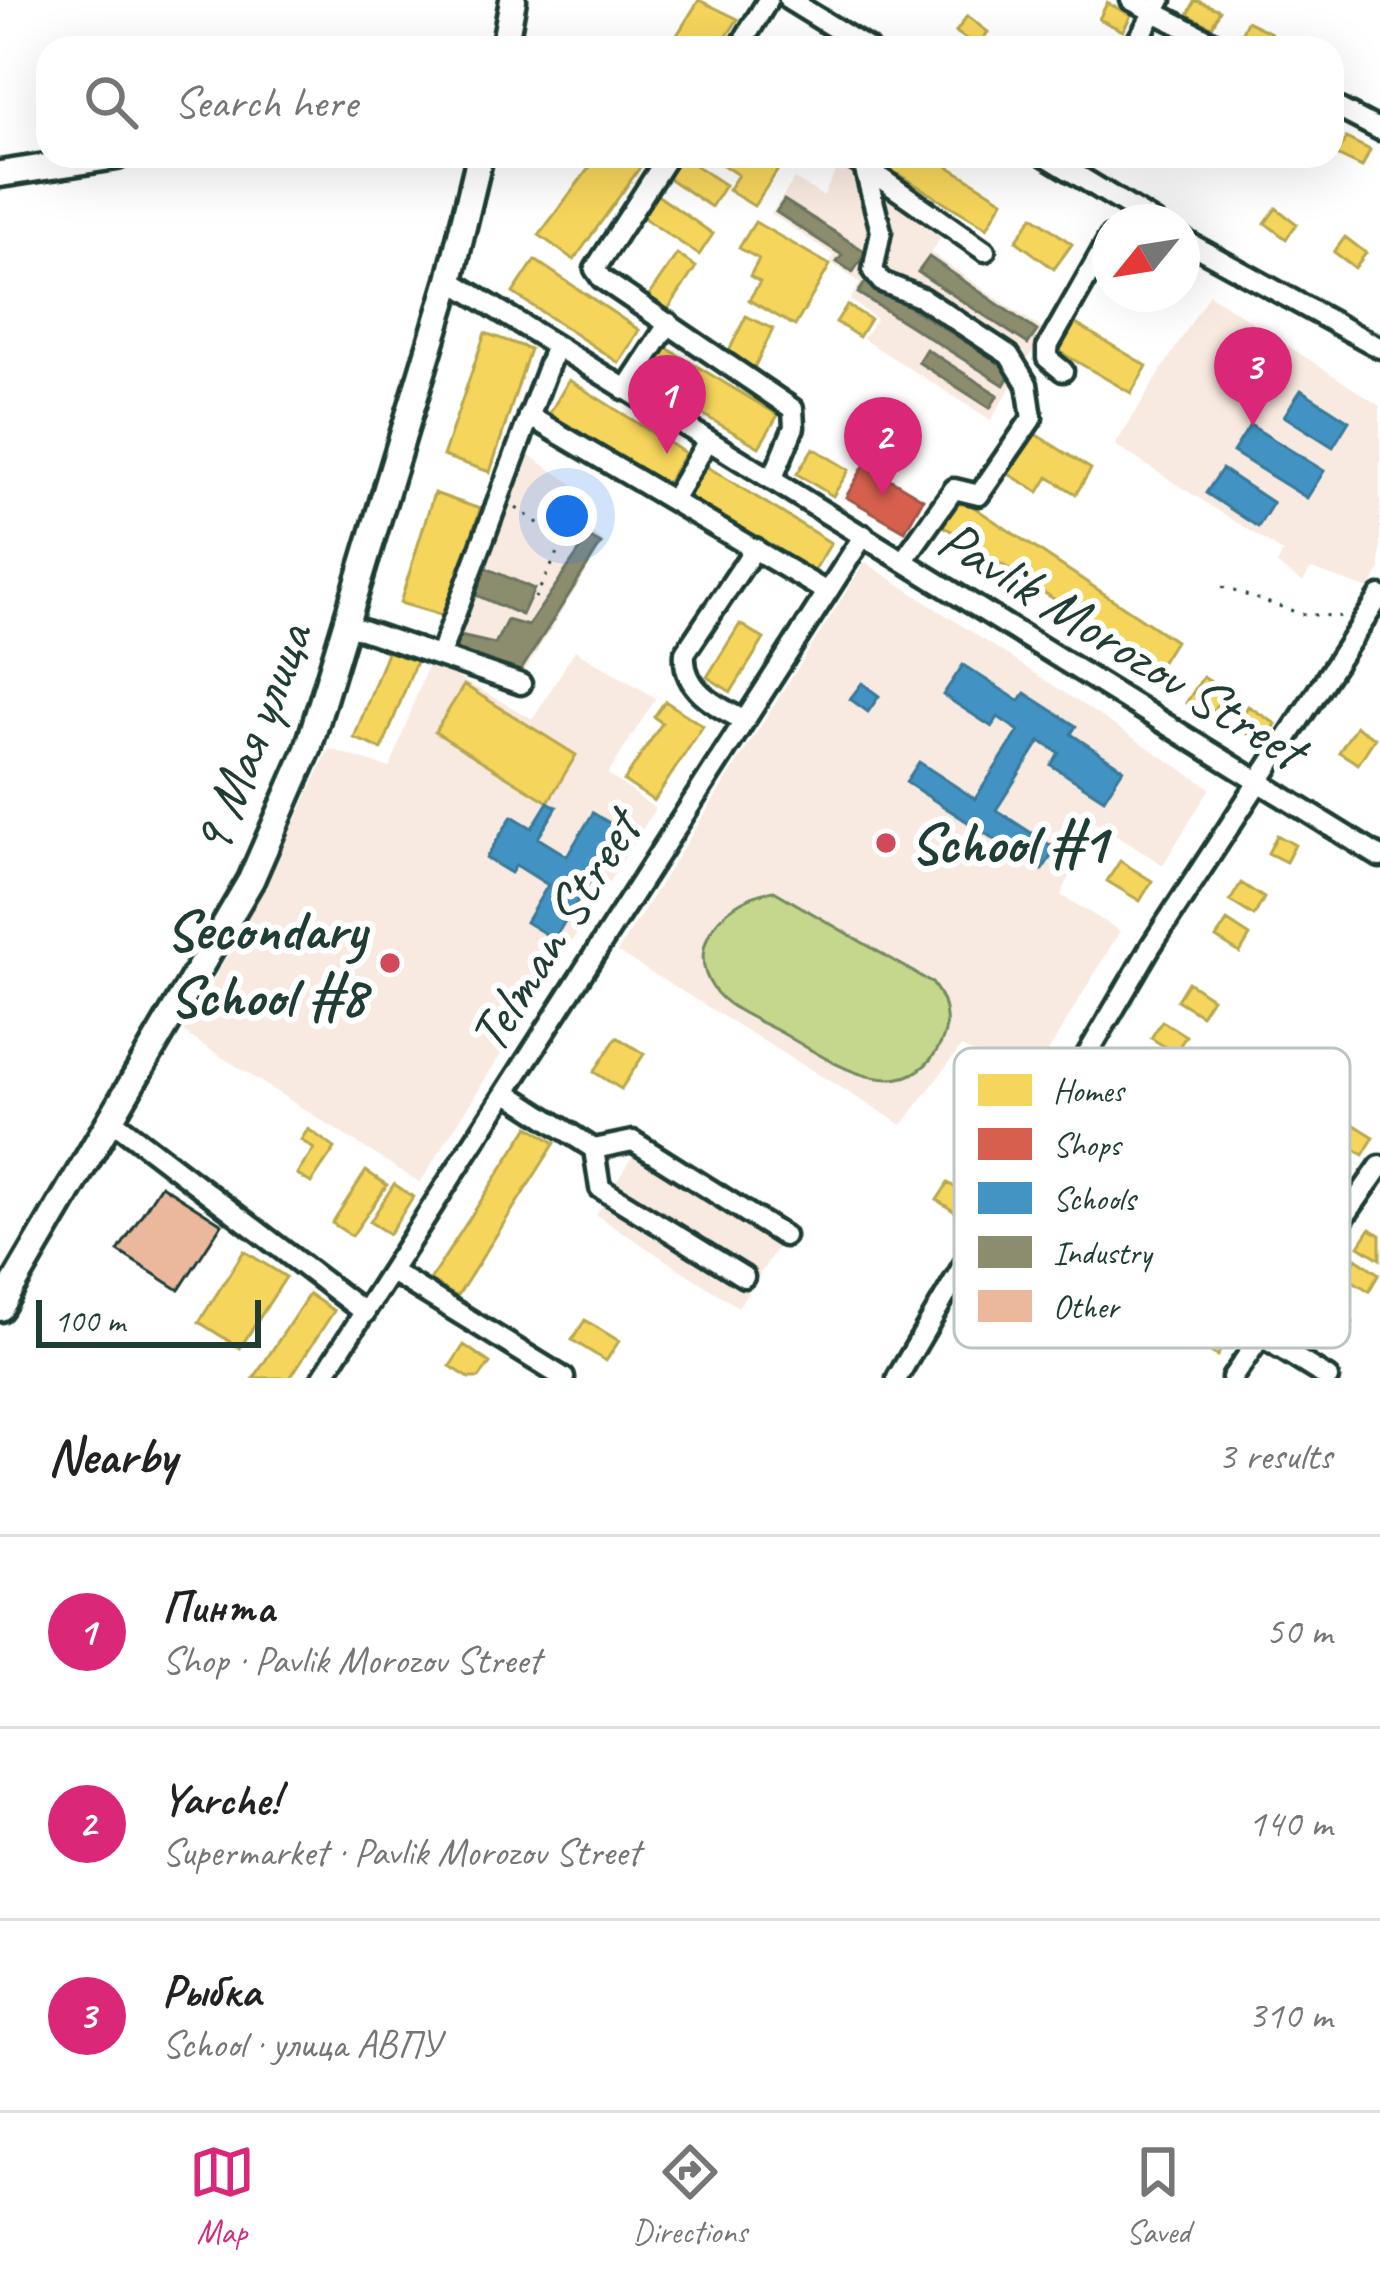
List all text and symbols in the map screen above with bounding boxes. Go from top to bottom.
search box [36,36,1344,168]
icon: search [78,69,144,135]
text: Search here [174,74,357,131]
north arrow [1092,204,1200,312]
pin: 3 [1214,327,1292,426]
pin: 1 [628,355,706,454]
pin: 2 [844,397,922,496]
your location [537,486,597,546]
street label: Pavlik Morozov Street [926,503,1325,789]
street label: 9 Мая улица [174,610,329,865]
street label: Telman Street [452,792,660,1066]
place label: School #1 [910,807,1112,879]
marker: School #1 [873,830,899,856]
place label: Secondary School #8 [166,894,372,1032]
marker: Secondary School #8 [377,950,403,976]
legend [954,1048,1350,1348]
text: Homes [1053,1070,1126,1112]
text: Shops [1053,1124,1123,1166]
text: Schools [1053,1178,1138,1220]
text: Industry [1053,1232,1154,1274]
text: Other [1053,1286,1122,1328]
scale bar [36,1294,261,1347]
text: 100 m [54,1300,125,1342]
text: Nearby [48,1424,176,1488]
text: 3 results [1218,1432,1332,1481]
text: Пинта [162,1579,275,1636]
text: 1 [78,1607,96,1656]
text: 50 m [1266,1607,1332,1656]
text: Shop · Pavlik Morozov Street [162,1636,541,1685]
text: Yarche! [162,1771,279,1828]
text: 2 [78,1799,96,1848]
text: 140 m [1248,1799,1332,1848]
text: Supermarket · Pavlik Morozov Street [162,1828,640,1877]
text: Рыбка [162,1963,261,2020]
text: 3 [78,1991,96,2040]
text: 310 m [1248,1991,1332,2040]
text: School · улица АВПУ [162,2020,441,2069]
tab: Map [189,2139,255,2253]
tab: Directions [633,2139,747,2253]
tab: Saved [1125,2139,1191,2253]

